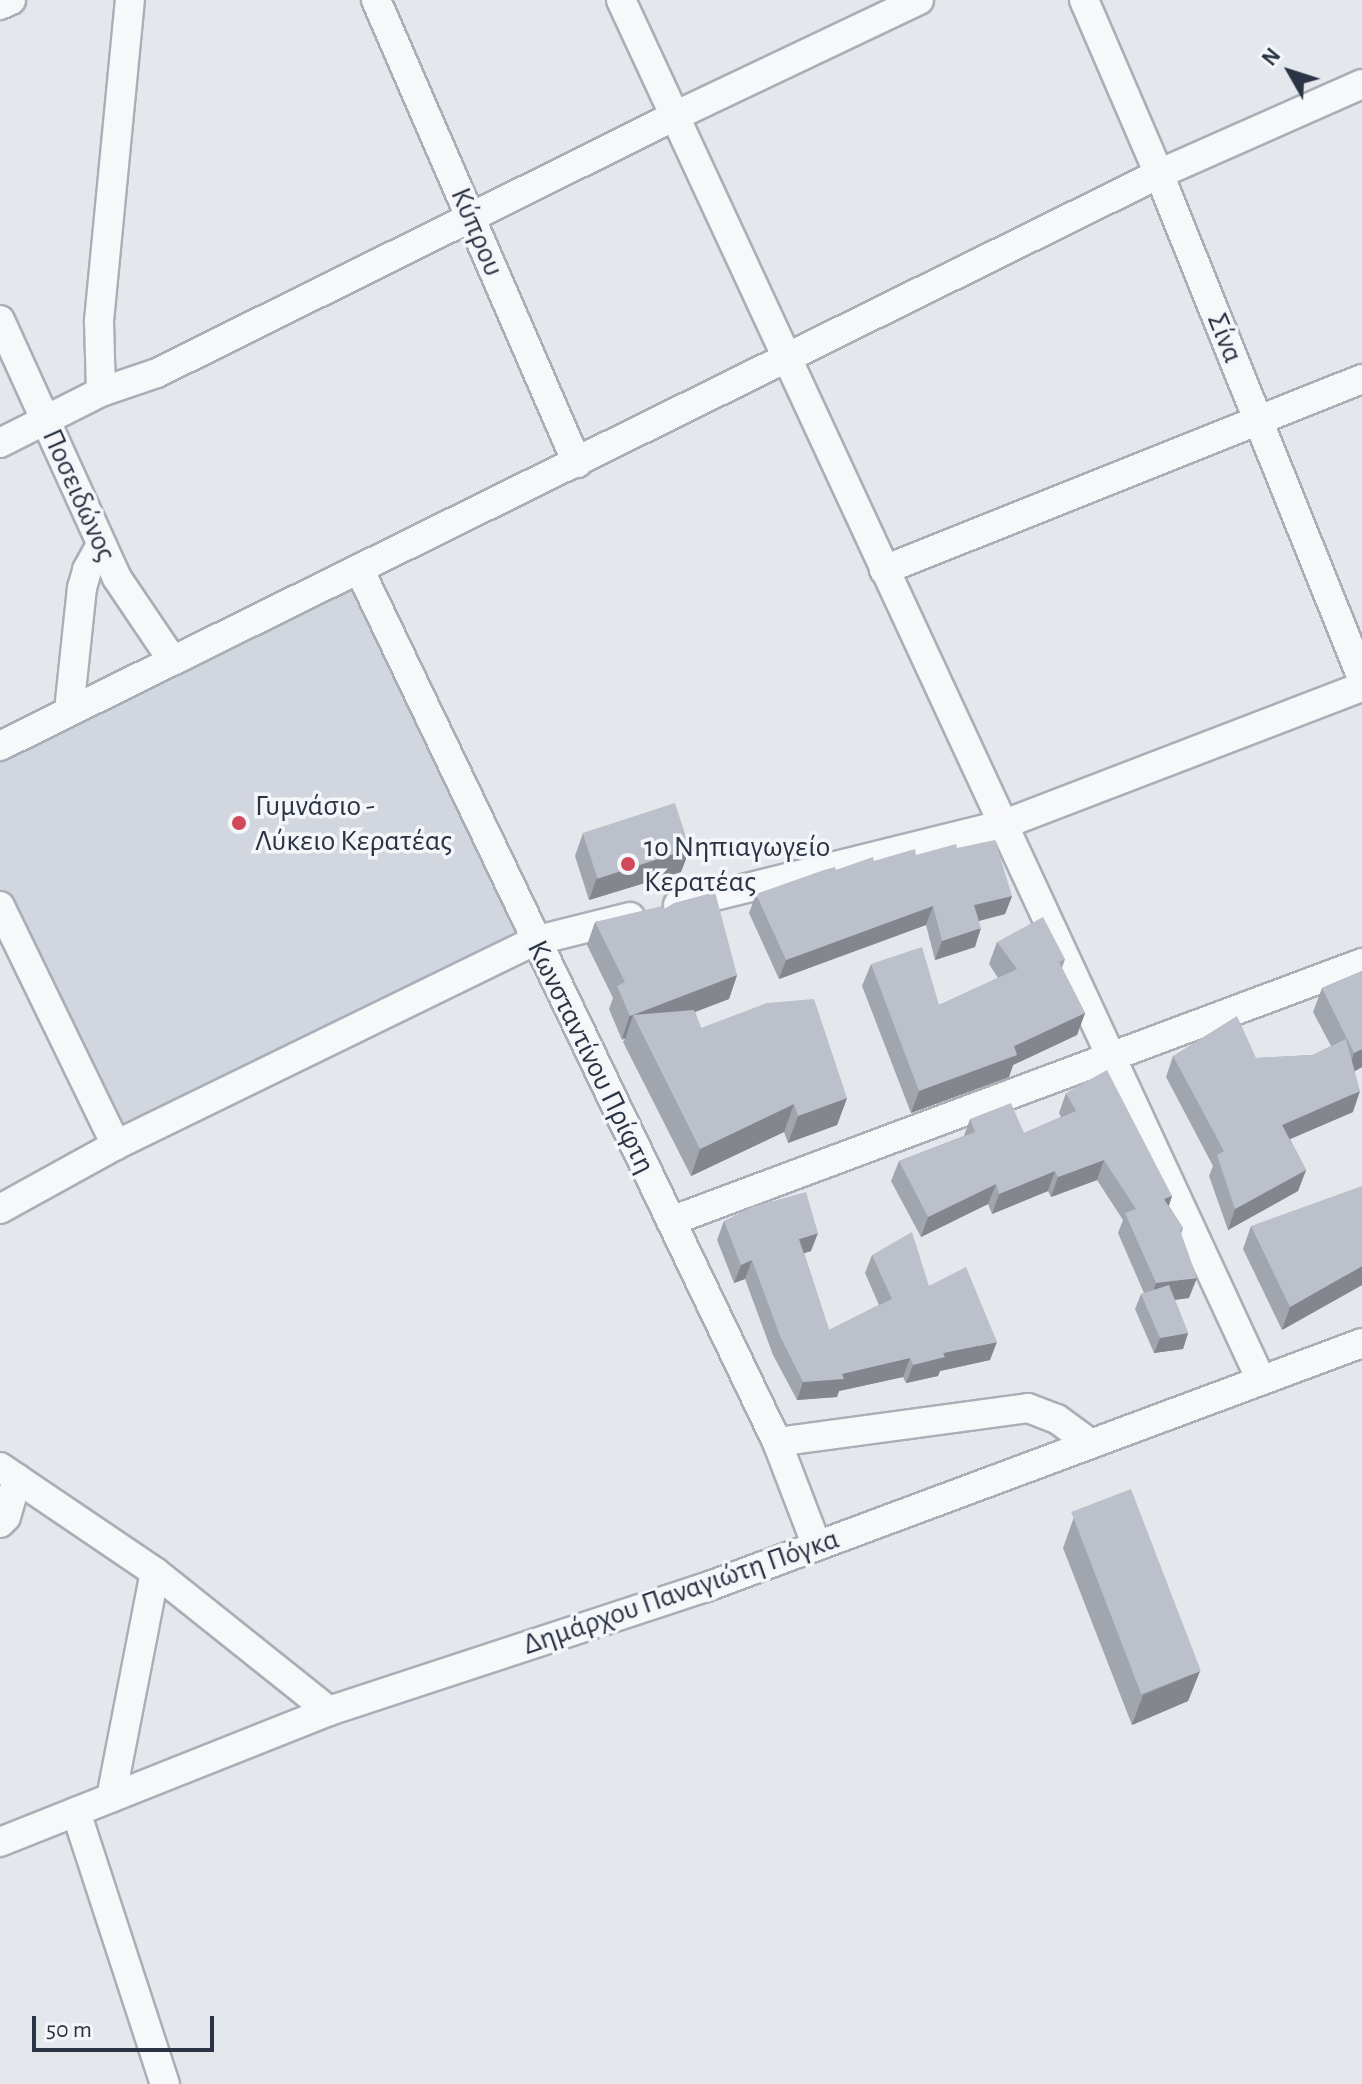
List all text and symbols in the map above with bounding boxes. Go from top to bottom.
north arrow [1250,32,1330,112]
text: N [1258,44,1285,70]
street label: Κύπρου [442,182,512,282]
street label: Σίνα [1199,308,1251,368]
street label: Ποσειδώνος [34,423,124,567]
place label: Γυμνάσιο - Λύκειο Κερατέας [255,788,452,858]
marker: Γυμνάσιο - Λύκειο Κερατέας [230,814,248,832]
place label: 1ο Νηπιαγωγείο Κερατέας [644,829,830,900]
marker: 1ο Νηπιαγωγείο Κερατέας [619,855,637,873]
street label: Κωνσταντίνου Πρίφτη [519,935,663,1179]
street label: Δημάρχου Παναγιώτη Πόγκα [518,1521,844,1663]
scale bar [36,2000,218,2050]
text: 50 m [46,2018,92,2042]

